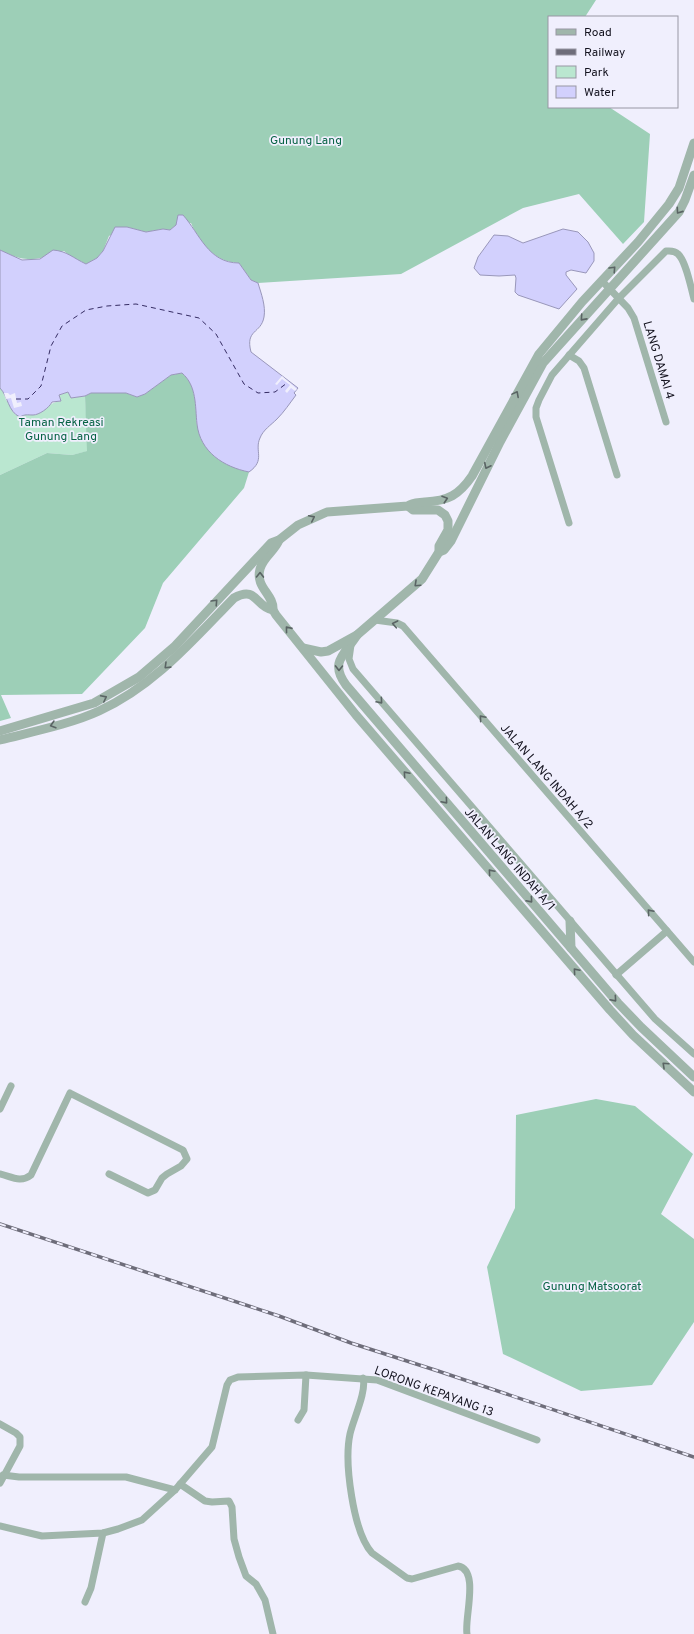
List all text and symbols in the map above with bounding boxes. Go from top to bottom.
legend [548,16,678,108]
text: Road [584,25,612,41]
text: Railway [584,45,625,61]
text: Park [584,65,609,81]
text: Water [584,85,616,101]
park label: Gunung Lang [270,133,342,149]
one-way arrow [676,207,684,214]
one-way arrow [608,267,615,274]
one-way arrow [581,313,588,321]
street label: LANG DAMAI 4 [639,319,678,401]
one-way arrow [512,390,519,398]
park label: Taman Rekreasi Gunung Lang [18,415,104,445]
one-way arrow [485,462,492,470]
one-way arrow [441,495,448,503]
one-way arrow [308,515,315,523]
one-way arrow [256,572,264,578]
one-way arrow [414,579,422,587]
one-way arrow [211,599,218,607]
one-way arrow [392,620,398,629]
one-way arrow [285,627,292,634]
one-way arrow [164,661,172,668]
one-way arrow [335,665,343,671]
one-way arrow [100,696,107,703]
one-way arrow [376,696,383,703]
one-way arrow [480,715,487,723]
one-way arrow [50,720,57,729]
street label: JALAN LANG INDAH A/2 [496,721,596,832]
one-way arrow [404,771,411,779]
one-way arrow [440,797,447,804]
street label: JALAN LANG INDAH A/1 [460,805,558,914]
one-way arrow [489,870,496,877]
one-way arrow [525,895,532,903]
one-way arrow [647,909,654,916]
one-way arrow [574,968,581,976]
one-way arrow [610,994,617,1001]
one-way arrow [662,1063,670,1070]
park label: Gunung Matsoorat [542,1279,642,1295]
street label: LORONG KEPAYANG 13 [372,1363,496,1421]

